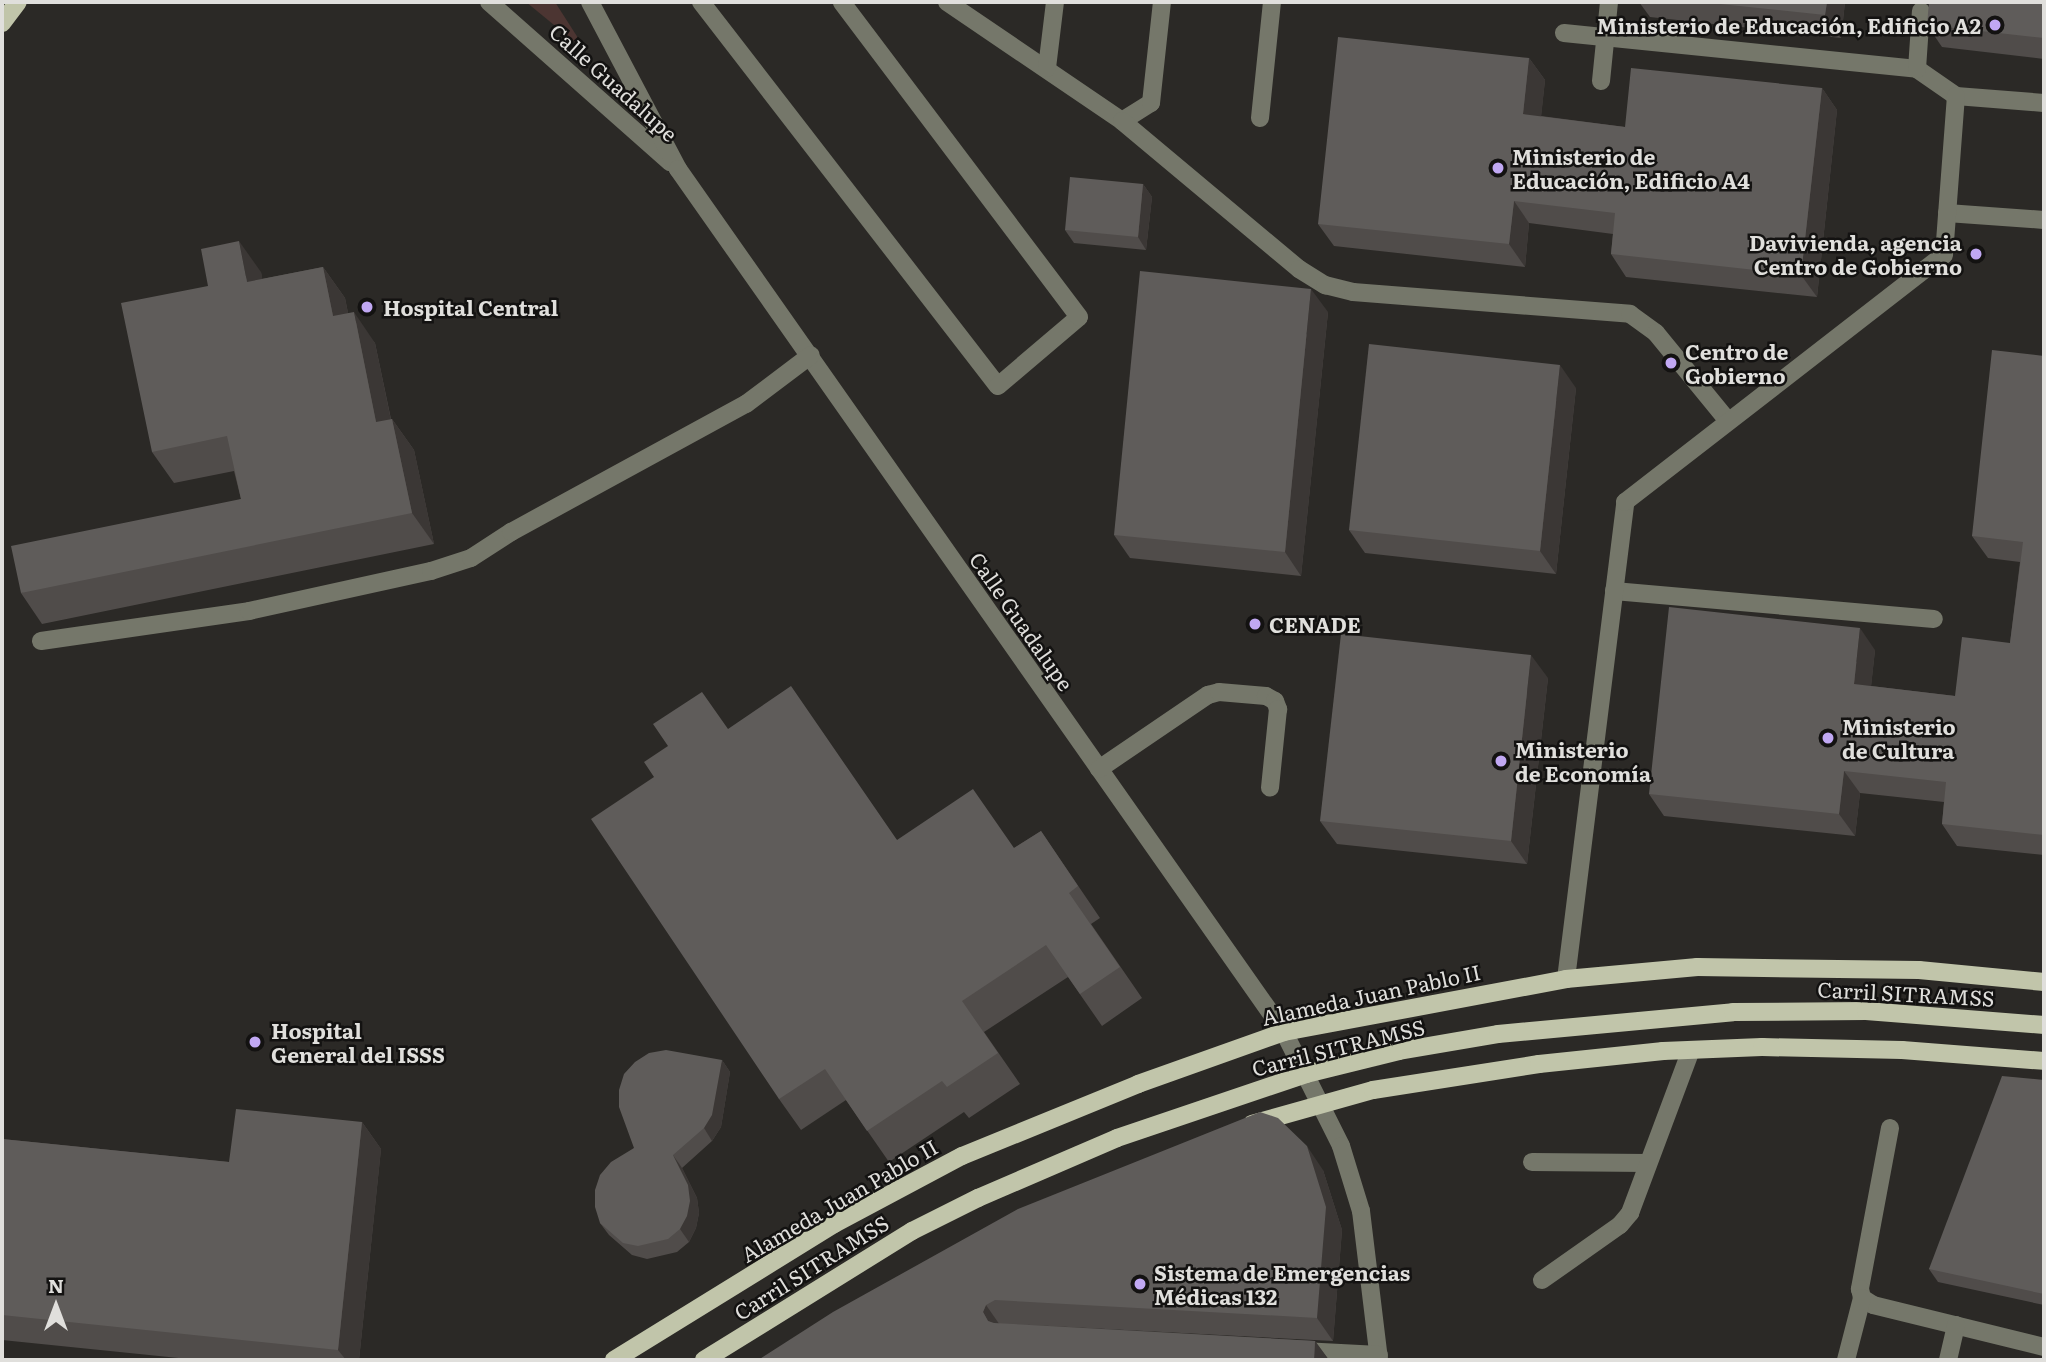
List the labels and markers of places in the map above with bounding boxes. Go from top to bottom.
place label: Ministerio de Educación, Edificio A2 [1597,12,1981,38]
marker: Ministerio de Educación, Edificio A2 [1987,17,2003,33]
place label: Ministerio de Educación, Edificio A4 [1512,143,1750,193]
marker: Ministerio de Educación, Edificio A4 [1490,160,1506,176]
place label: Davivienda, agencia Centro de Gobierno [1749,229,1962,279]
marker: Davivienda, agencia Centro de Gobierno [1968,246,1984,262]
place label: Hospital Central [383,294,558,320]
marker: Hospital Central [357,297,377,317]
place label: Centro de Gobierno [1685,338,1788,388]
marker: Centro de Gobierno [1663,355,1679,371]
place label: CENADE [1269,611,1361,637]
marker: CENADE [1247,616,1263,632]
place label: Ministerio de Cultura [1842,713,1956,763]
marker: Ministerio de Cultura [1820,730,1836,746]
place label: Ministerio de Economía [1515,736,1651,786]
marker: Ministerio de Economía [1493,753,1509,769]
place label: Hospital General del ISSS [271,1017,445,1067]
marker: Hospital General del ISSS [245,1032,265,1052]
place label: Sistema de Emergencias Médicas 132 [1154,1259,1410,1309]
marker: Sistema de Emergencias Médicas 132 [1132,1276,1148,1292]

